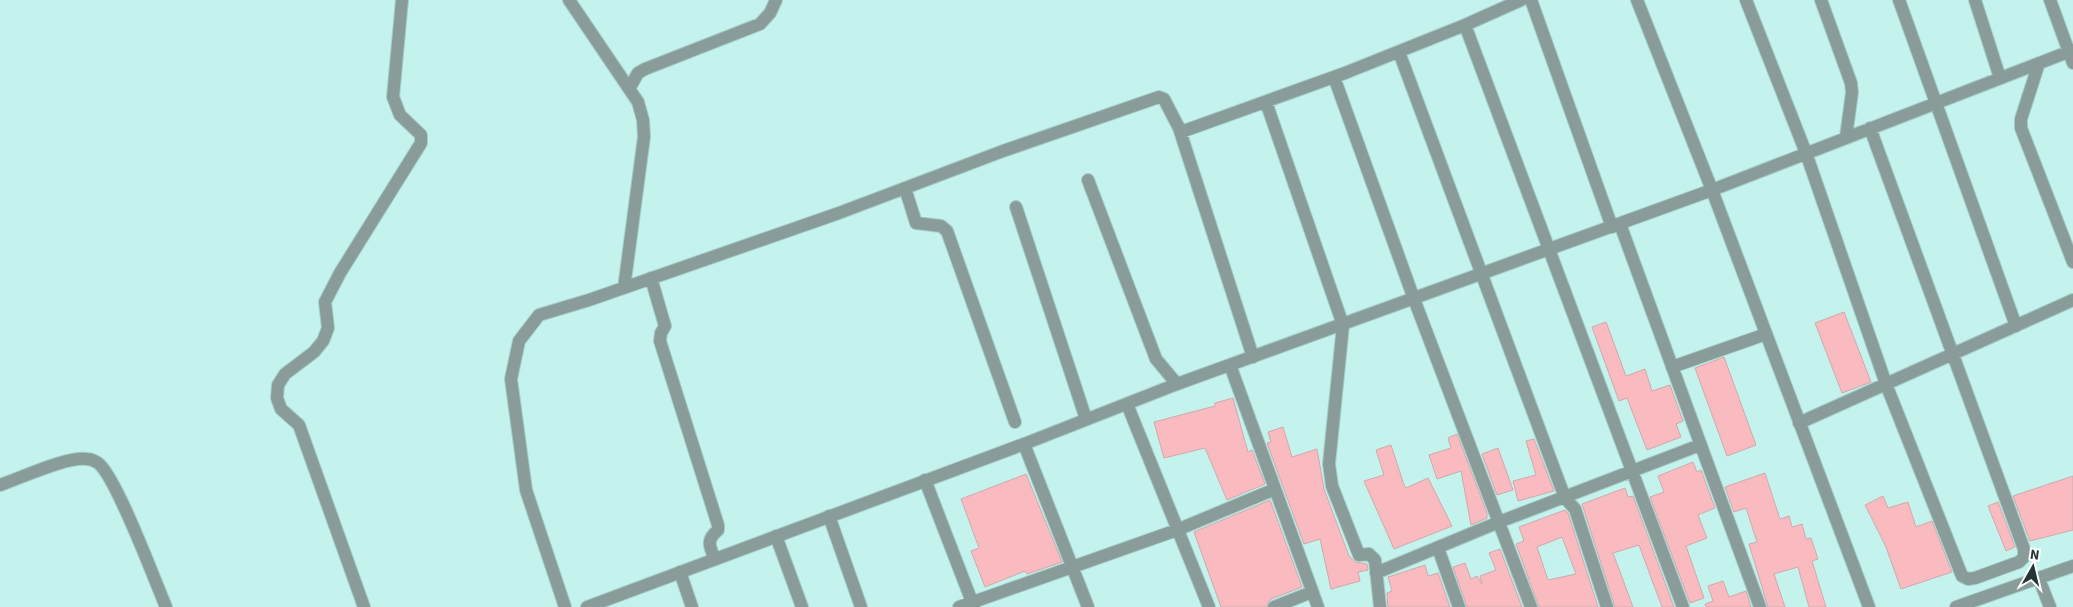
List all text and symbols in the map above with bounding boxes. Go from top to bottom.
north arrow [2008,542,2058,592]
text: N [2029,545,2041,566]

